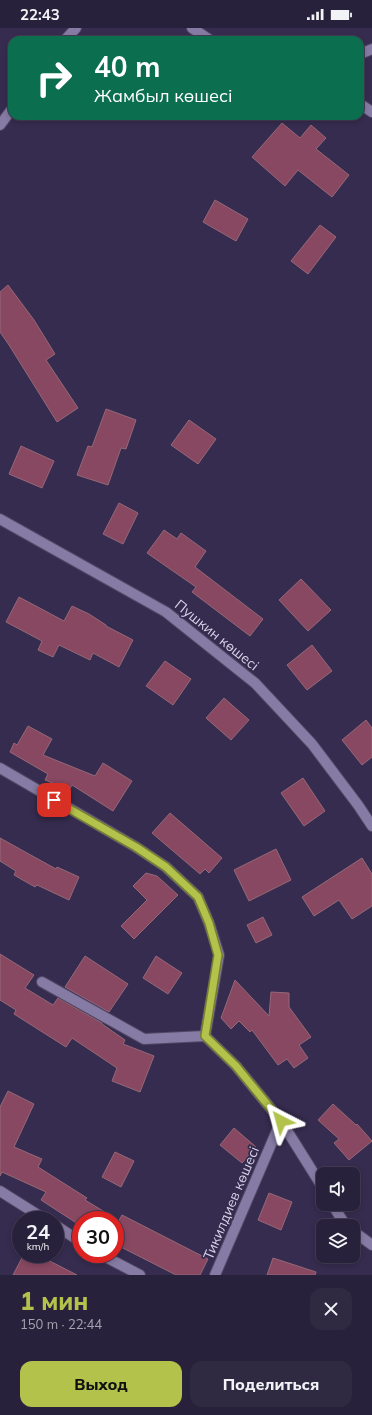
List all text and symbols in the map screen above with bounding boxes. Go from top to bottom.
text: 22:43 [20,5,60,24]
text: 40 m [94,49,160,84]
icon: right [28,52,80,104]
text: Жамбыл көшесі [94,84,233,107]
street label: Пушкин көшесі [171,596,263,674]
pin [37,783,71,817]
icon: arrive [43,789,65,811]
position arrow [260,1100,302,1142]
street label: Тикилдиев көшесі [199,1144,263,1262]
map controls [316,1167,360,1263]
button: sound [316,1167,360,1211]
speed limit sign: 30 [72,1211,124,1263]
text: 24 [26,1219,50,1244]
button: layers [316,1219,360,1263]
text: km/h [27,1240,49,1253]
text: 1 мин [20,1286,88,1316]
button: close [310,1288,352,1330]
text: 150 m · 22:44 [20,1316,102,1332]
button: Выход [20,1361,182,1407]
button: Поделиться [190,1361,352,1407]

